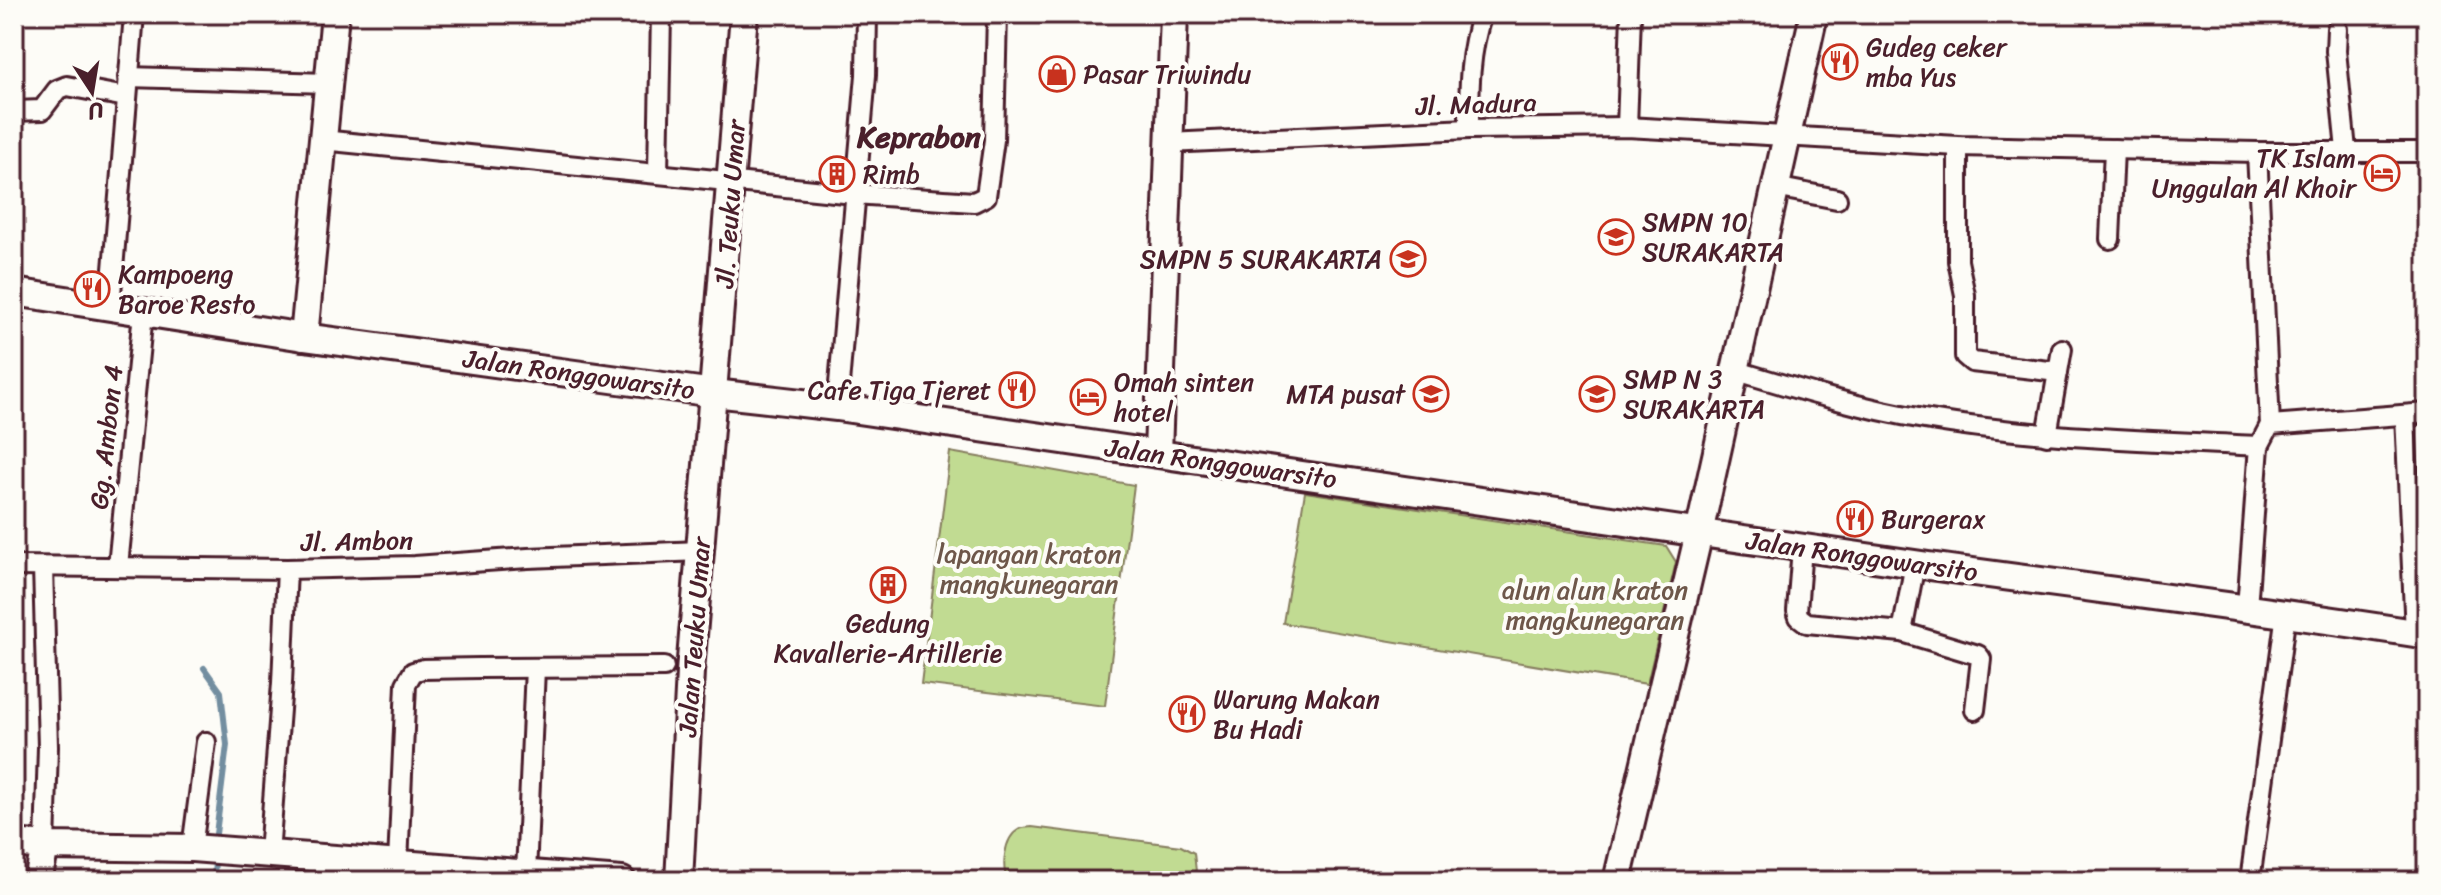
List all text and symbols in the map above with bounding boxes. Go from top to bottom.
place label: Gudeg ceker mba Yus [1866,24,2008,100]
restaurant icon: Gudeg ceker mba Yus [1821,43,1859,81]
place label: Pasar Triwindu [1083,51,1251,97]
north arrow [52,52,132,132]
shop icon: Pasar Triwindu [1038,55,1076,93]
street label: Jl. Madura [1414,79,1537,129]
text: U [83,90,107,132]
district label: Keprabon [856,110,982,164]
street label: Jl. Teuku Umar [701,117,759,291]
place label: TK Islam Unggulan Al Khoir [2152,135,2357,211]
place label: Rimb [863,151,920,197]
hotel icon: TK Islam Unggulan Al Khoir [2363,154,2401,192]
building icon: Rimb [818,155,856,193]
place label: SMPN 10 SURAKARTA [1642,199,1784,275]
school or university icon: SMPN 10 SURAKARTA [1597,218,1635,256]
place label: SMPN 5 SURAKARTA [1140,236,1382,282]
school or university icon: SMPN 5 SURAKARTA [1389,240,1427,278]
place label: Kampoeng Baroe Resto [118,251,255,327]
restaurant icon: Kampoeng Baroe Resto [73,270,111,308]
street label: Jalan Ronggowarsito [459,335,698,413]
place label: SMP N 3 SURAKARTA [1623,356,1765,432]
place label: Omah sinten hotel [1113,359,1254,435]
street label: Gg. Ambon 4 [76,362,136,512]
place label: Cafe Tiga Tjeret [808,367,991,413]
restaurant icon: Cafe Tiga Tjeret [998,371,1036,409]
place label: MTA pusat [1286,371,1407,417]
school or university icon: MTA pusat [1412,375,1450,413]
school or university icon: SMP N 3 SURAKARTA [1578,375,1616,413]
hotel icon: Omah sinten hotel [1069,378,1107,416]
street label: Jalan Ronggowarsito [1101,424,1340,502]
place label: Burgerax [1881,496,1986,542]
restaurant icon: Burgerax [1836,500,1874,538]
street label: Jl. Ambon [299,517,414,565]
street label: Jalan Ronggowarsito [1742,517,1981,595]
park label: lapangan kraton mangkunegaran [937,531,1121,607]
street label: Jalan Teuku Umar [664,534,724,739]
building icon: Gedung Kavallerie-Artillerie [869,566,907,604]
park label: alun alun kraton mangkunegaran [1502,567,1688,643]
place label: Gedung Kavallerie-Artillerie [774,600,1003,676]
place label: Warung Makan Bu Hadi [1213,676,1380,752]
restaurant icon: Warung Makan Bu Hadi [1168,695,1206,733]

